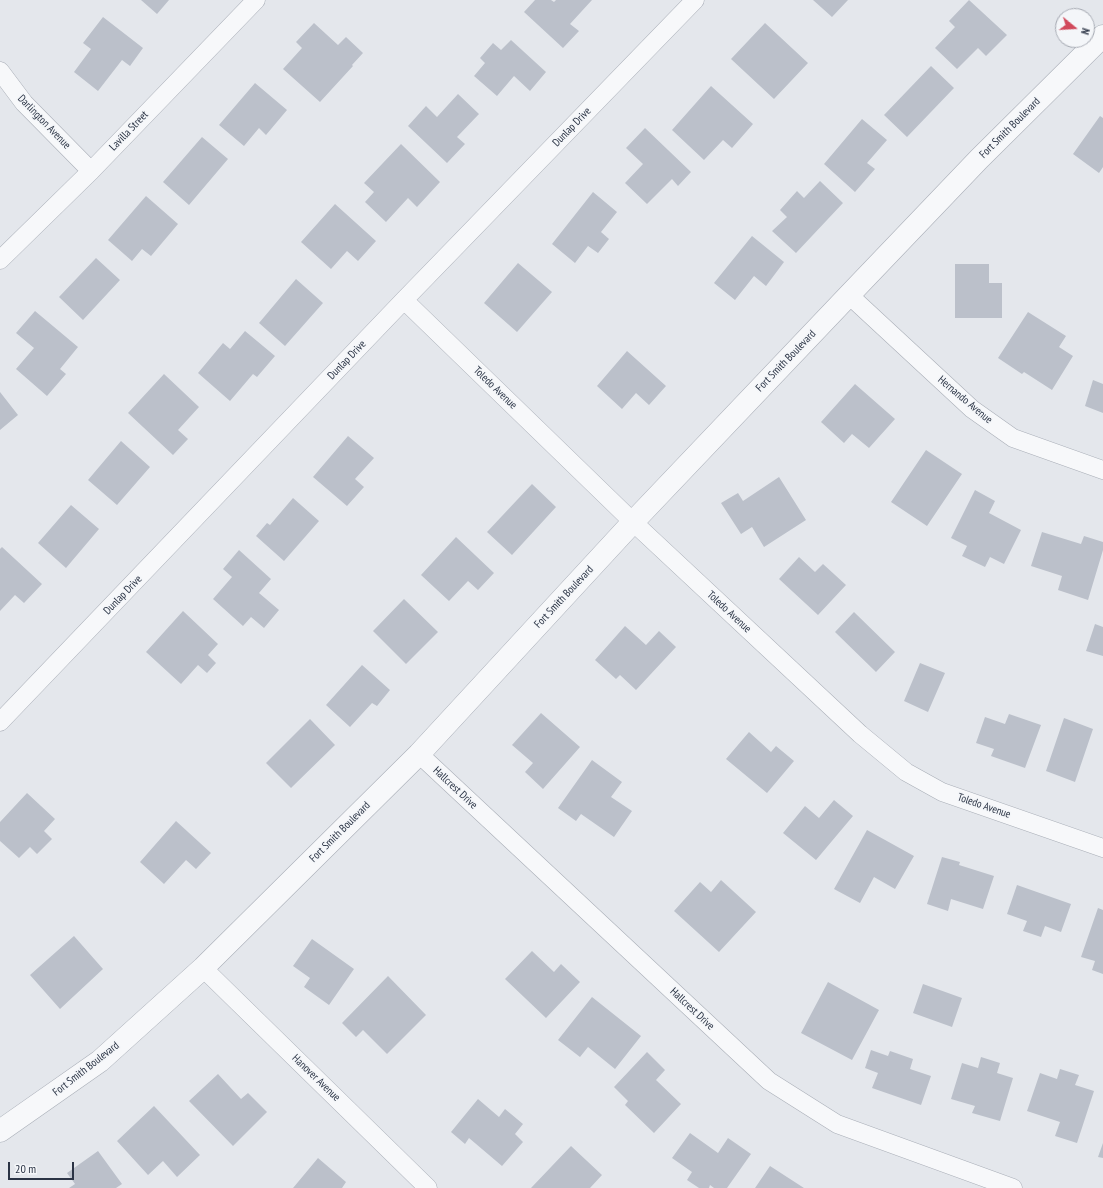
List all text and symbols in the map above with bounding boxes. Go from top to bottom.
north arrow [1055,8,1095,48]
text: N [1078,26,1093,36]
street label: Darlington Avenue [15,92,73,152]
street label: Fort Smith Boulevard [977,95,1043,161]
street label: Dunlap Drive [550,105,594,149]
street label: Lavilla Street [107,108,151,154]
street label: Fort Smith Boulevard [753,327,819,395]
street label: Dunlap Drive [325,338,369,382]
street label: Toledo Avenue [471,364,519,412]
street label: Hernando Avenue [935,373,995,427]
street label: Fort Smith Boulevard [532,563,596,631]
street label: Dunlap Drive [101,573,145,617]
street label: Toledo Avenue [704,588,754,636]
street label: Hallcrest Drive [430,764,480,812]
street label: Toledo Avenue [956,791,1012,821]
street label: Fort Smith Boulevard [307,799,373,865]
street label: Hallcrest Drive [667,985,717,1033]
street label: Fort Smith Boulevard [50,1039,122,1099]
street label: Hanover Avenue [289,1052,343,1104]
scale bar [10,1154,76,1180]
text: 20 m [15,1161,36,1176]

